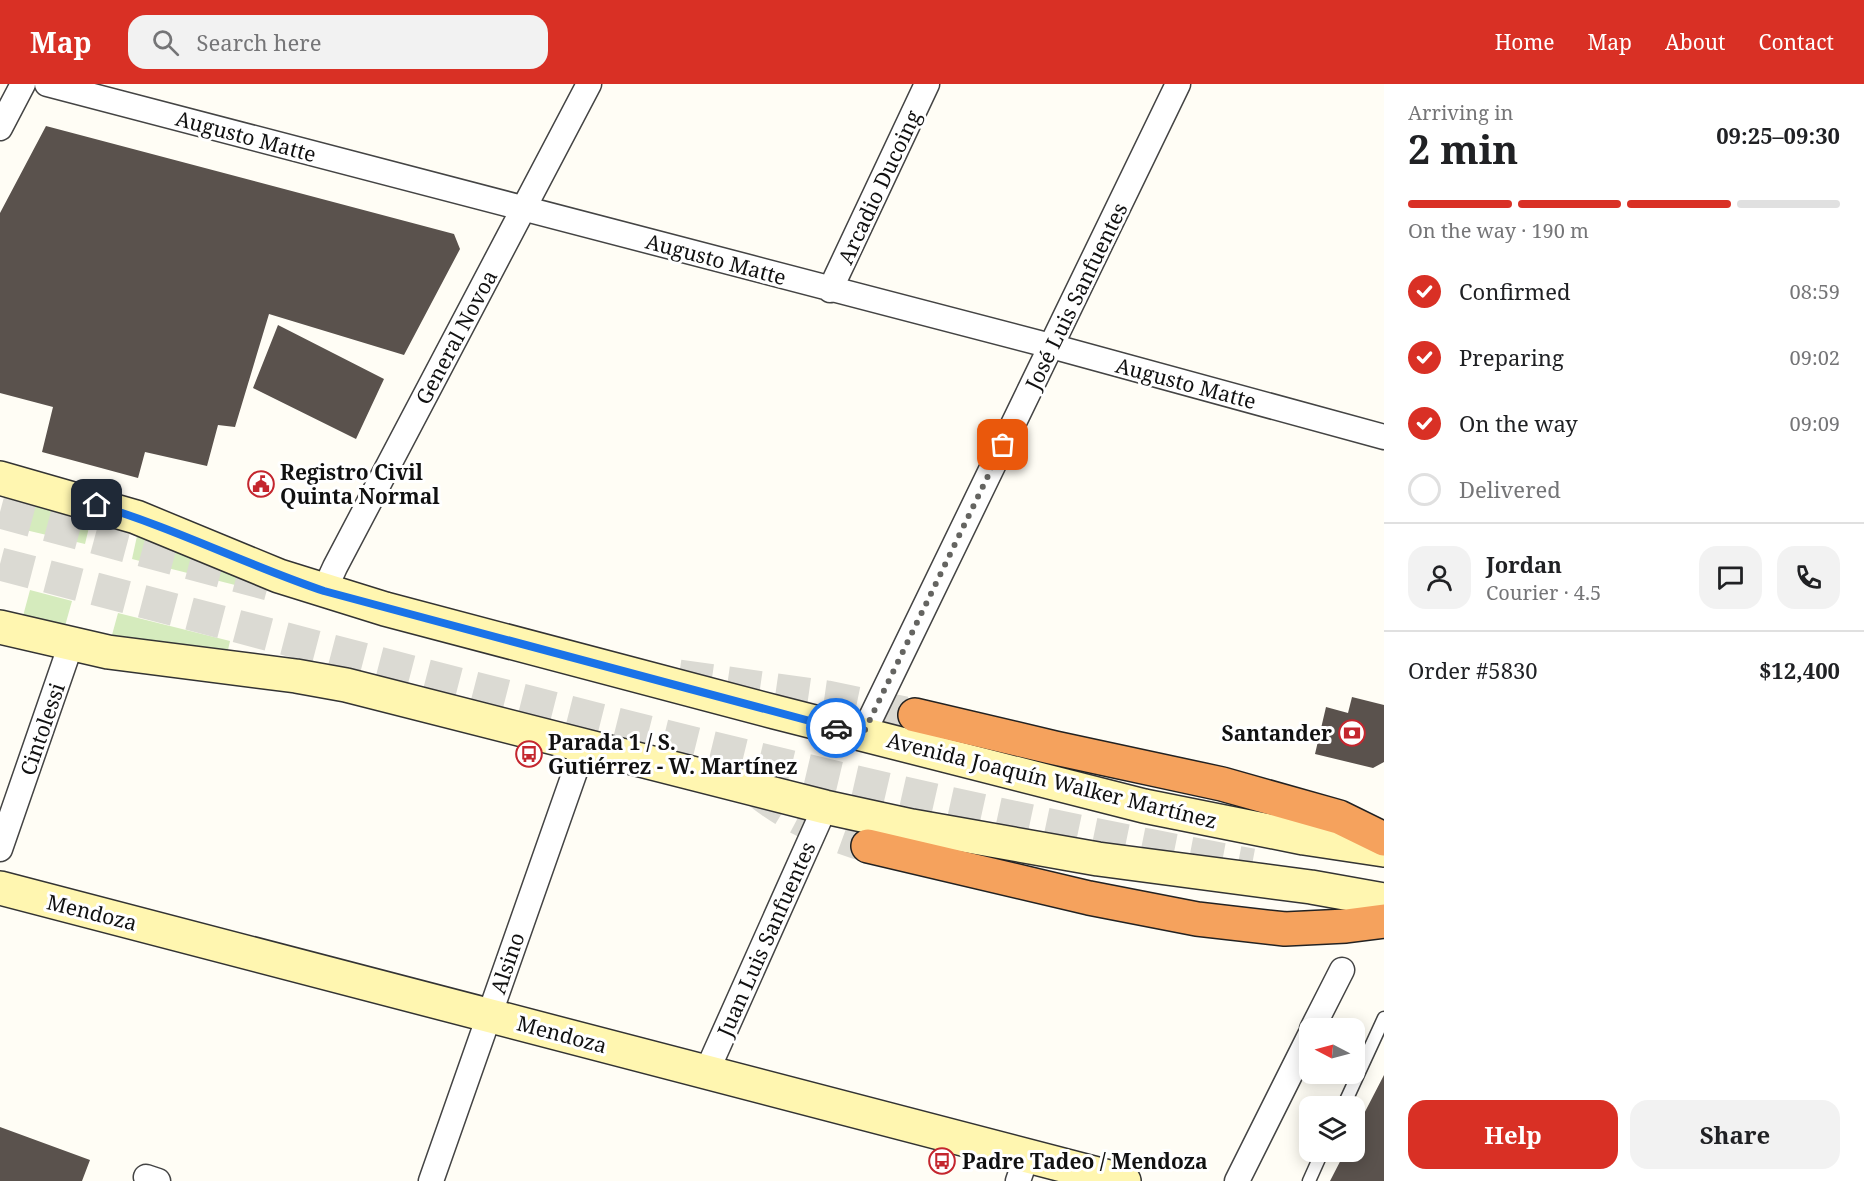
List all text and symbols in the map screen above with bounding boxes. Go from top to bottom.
search box [128,15,548,69]
text: Map [30,23,92,61]
icon: search [149,26,182,59]
text: Search here [197,27,321,57]
text: Home [1495,28,1555,56]
text: Map [1588,28,1632,56]
text: About [1665,28,1726,56]
text: Contact [1759,28,1834,56]
text: Arriving in [1408,99,1513,126]
street label: Augusto Matte [173,104,319,168]
street label: Arcadio Ducoing [831,105,927,268]
text: 09:25–09:30 [1716,120,1840,150]
text: 2 min [1408,122,1518,175]
street label: José Luis Sanfuentes [1018,198,1133,395]
text: On the way · 190 m [1408,217,1589,244]
street label: Augusto Matte [643,227,789,291]
street label: General Novoa [409,265,503,409]
icon: check [1408,275,1441,308]
text: Confirmed [1459,276,1570,306]
text: 08:59 [1790,278,1840,305]
icon: check [1408,341,1441,374]
text: Preparing [1459,342,1564,372]
text: 09:02 [1790,344,1840,371]
street label: Augusto Matte [1113,351,1259,415]
icon: check [1408,407,1441,440]
text: On the way [1459,408,1578,438]
text: 09:09 [1790,410,1840,437]
pin [977,419,1028,470]
icon: bag [986,428,1019,461]
place label: Registro Civil Quinta Normal [280,458,440,510]
public building icon: Registro Civil Quinta Normal [246,469,276,499]
text: Delivered [1459,474,1561,504]
pin [71,479,122,530]
icon: home [80,488,113,521]
button: person [1408,546,1471,609]
button: chat [1699,546,1762,609]
button: phone [1777,546,1840,609]
text: Jordan [1486,549,1562,579]
text: Courier · 4.5 [1486,579,1601,606]
text: Order #5830 [1408,655,1538,685]
text: $12,400 [1759,655,1840,685]
street label: Cintolessi [13,679,71,779]
courier [806,698,866,758]
icon: car [820,712,853,745]
bank icon: Santander [1337,718,1367,748]
place label: Santander [1221,719,1332,747]
street label: Avenida Joaquín Walker Martínez [884,725,1220,835]
place label: Parada 1 / S. Gutiérrez - W. Martínez [548,728,797,780]
bus stop icon: Parada 1 / S. Gutiérrez - W. Martínez [514,739,544,769]
street label: Juan Luis Sanfuentes [710,837,822,1042]
street label: Mendoza [44,887,140,937]
street label: Alsino [483,929,531,997]
street label: Mendoza [514,1009,610,1059]
north arrow [1299,1018,1365,1084]
map controls [1299,1018,1365,1162]
button: layers [1299,1096,1365,1162]
button: Help [1408,1100,1618,1169]
button: Share [1630,1100,1840,1169]
bus stop icon: Padre Tadeo / Mendoza [927,1146,957,1176]
place label: Padre Tadeo / Mendoza [962,1147,1208,1175]

